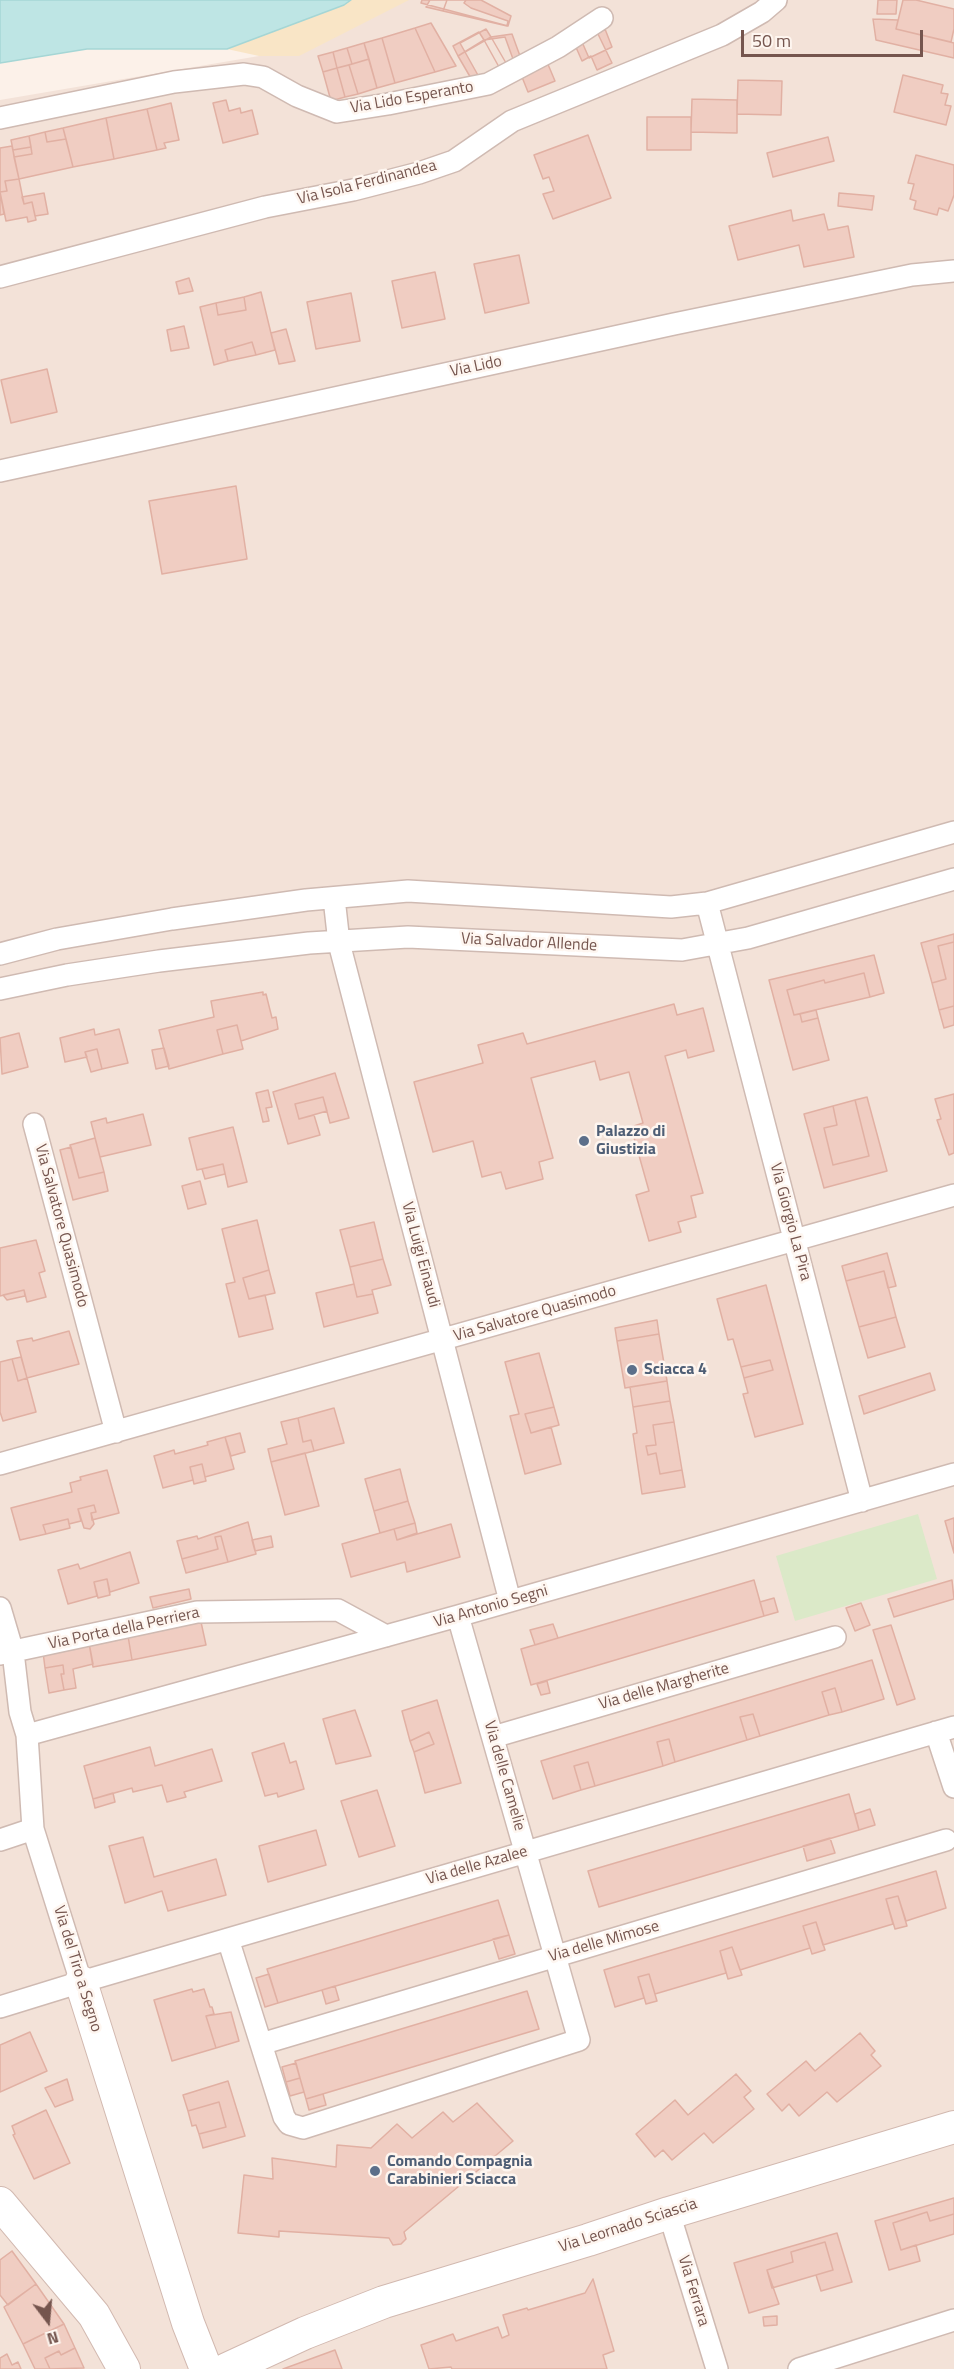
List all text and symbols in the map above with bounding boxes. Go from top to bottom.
scale bar [744,18,926,56]
text: 50 m [752,27,791,54]
street label: Via Lido Esperanto [349,78,475,118]
street label: Via Isola Ferdinandea [295,156,439,210]
street label: Via Lido [448,352,504,382]
street label: Via Salvador Allende [460,930,598,956]
place label: Palazzo di Giustizia [596,1122,665,1160]
marker: Palazzo di Giustizia [577,1134,591,1148]
street label: Via Salvatore Quasimodo [30,1142,92,1310]
street label: Via Giorgio La Pira [765,1161,815,1283]
street label: Via Luigi Einaudi [397,1200,443,1310]
street label: Via Salvatore Quasimodo [452,1282,618,1346]
place label: Sciacca 4 [644,1360,707,1380]
marker: Sciacca 4 [625,1363,639,1377]
street label: Via Antonio Segni [432,1582,550,1632]
street label: Via Porta della Perriera [47,1604,201,1654]
street label: Via delle Margherite [597,1659,731,1715]
street label: Via delle Camelie [479,1719,529,1833]
street label: Via delle Azalee [424,1842,530,1890]
street label: Via del Tiro a Segno [49,1904,105,2034]
street label: Via delle Mimose [546,1917,662,1967]
place label: Comando Compagnia Carabinieri Sciacca [387,2152,532,2190]
marker: Comando Compagnia Carabinieri Sciacca [368,2164,382,2178]
street label: Via Leornado Sciascia [556,2195,700,2257]
street label: Via Ferrara [673,2253,713,2329]
north arrow [18,2291,78,2351]
text: N [44,2325,62,2351]

